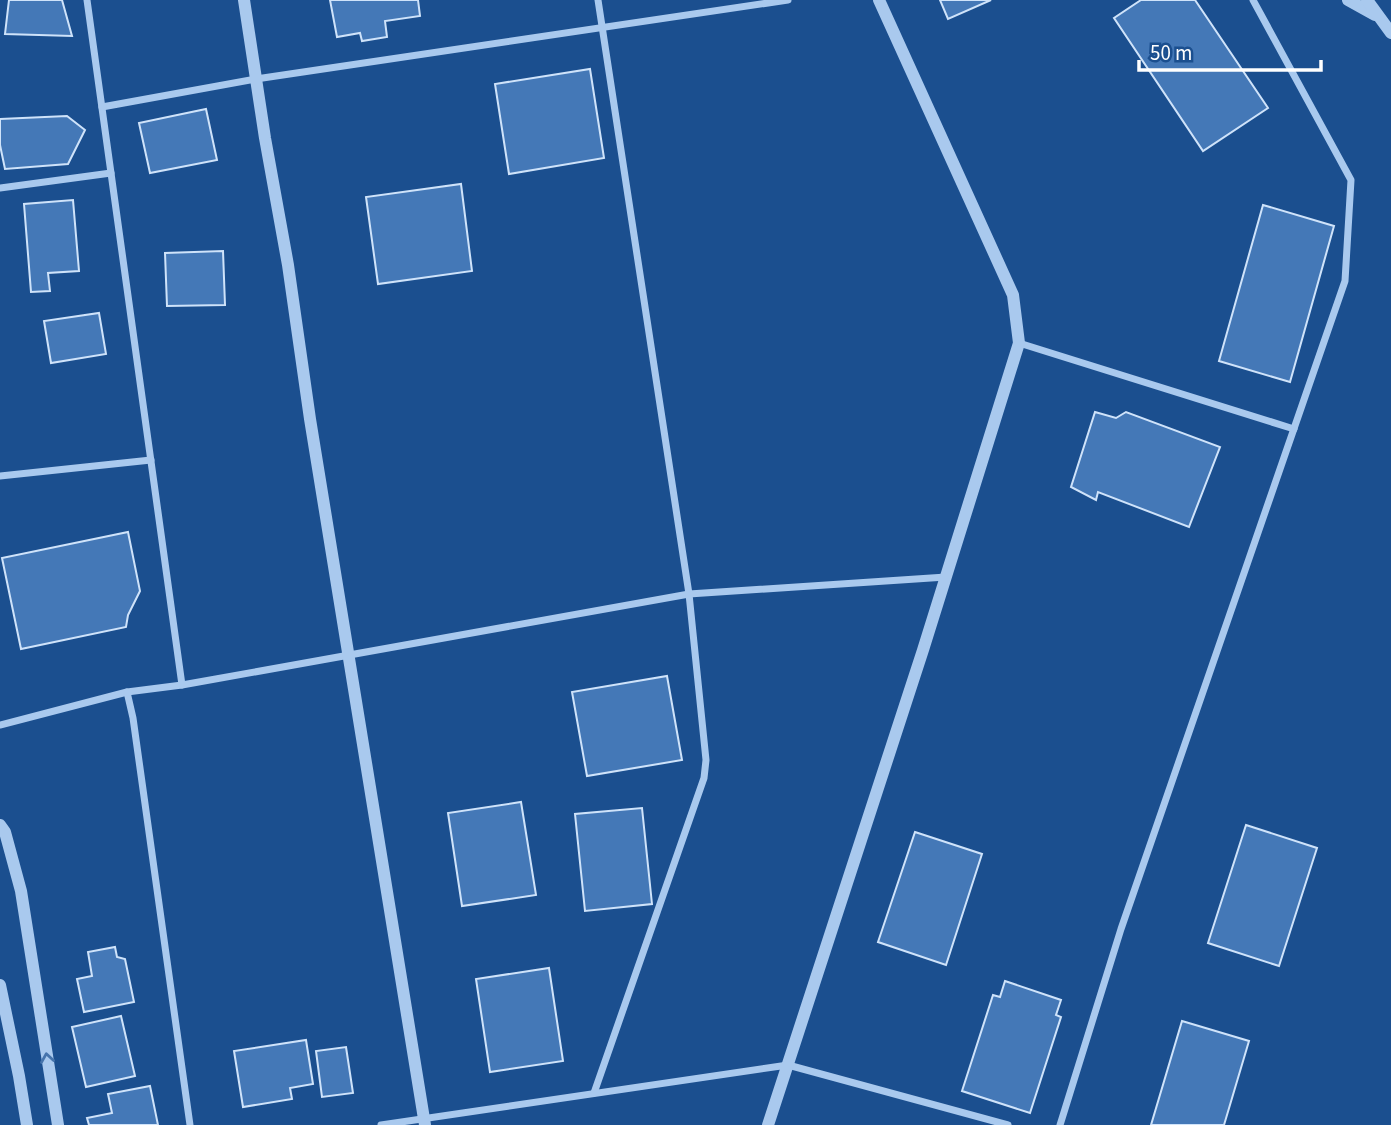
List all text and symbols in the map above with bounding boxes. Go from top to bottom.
scale bar [1139,28,1321,72]
text: 50 m [1150,38,1192,68]
one-way arrow [40,1052,55,1063]

